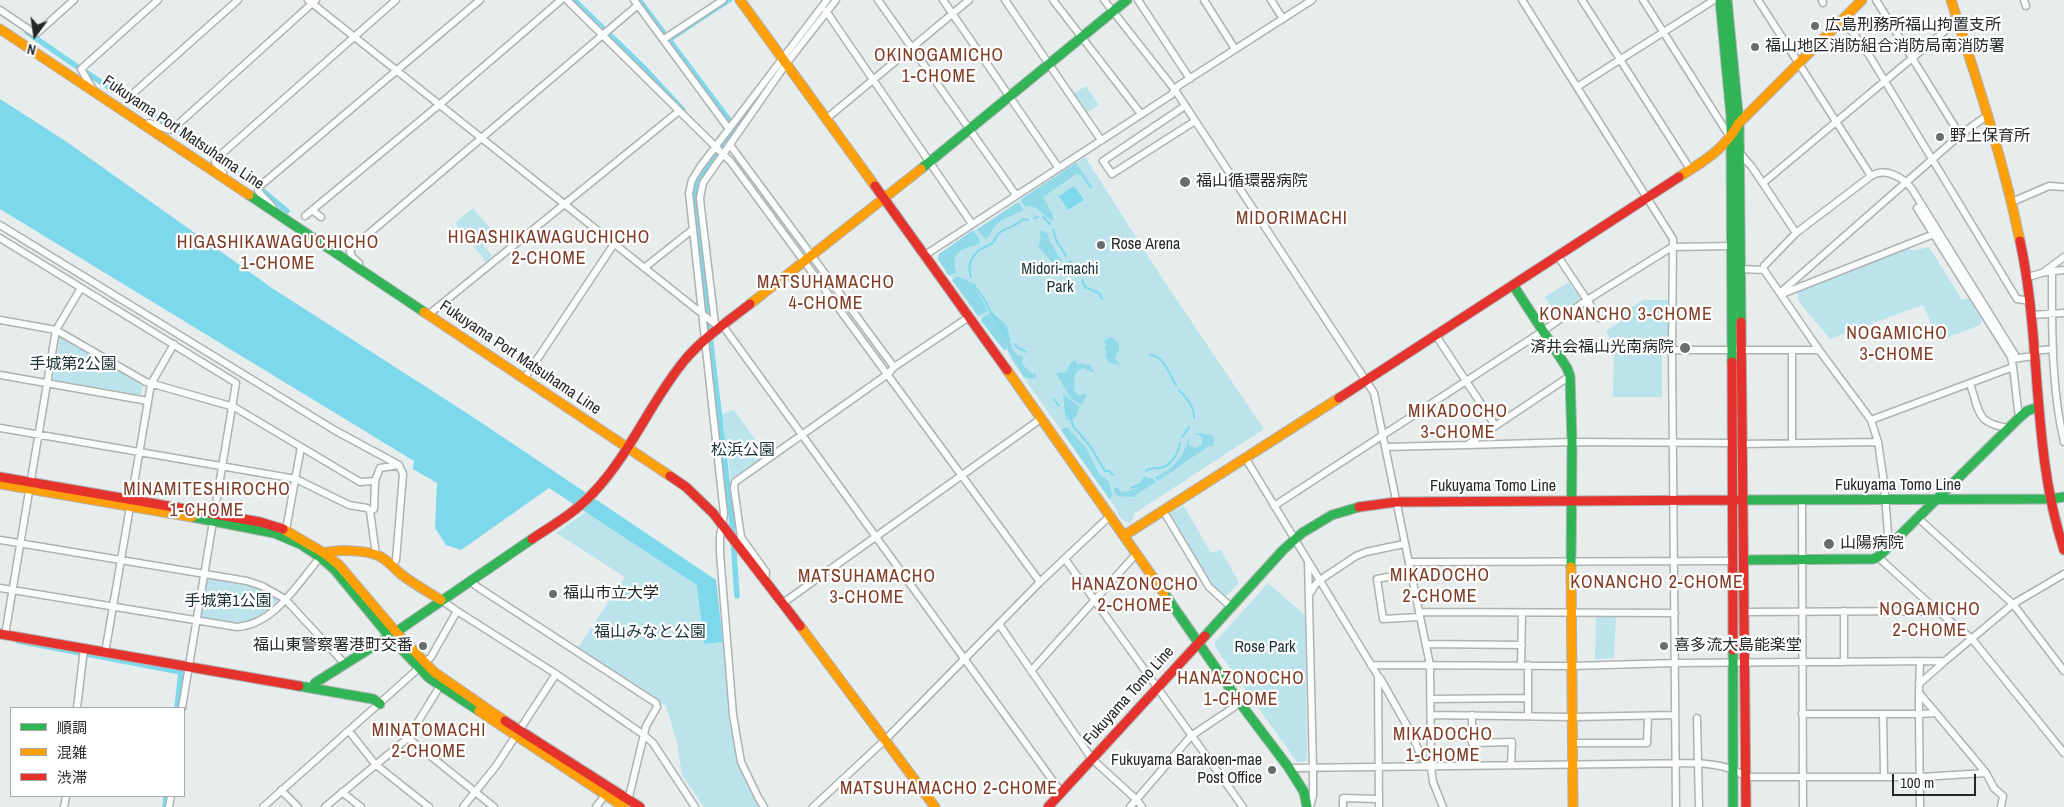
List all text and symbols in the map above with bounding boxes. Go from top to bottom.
north arrow [10,10,60,60]
place label: 広島刑務所福山拘置支所 [1825,16,2001,36]
marker: 広島刑務所福山拘置支所 [1809,20,1821,32]
place label: 福山地区消防組合消防局南消防署 [1765,37,2005,57]
text: N [25,40,38,59]
marker: 福山地区消防組合消防局南消防署 [1749,41,1761,53]
district label: OKINOGAMICHO 1-CHOME [872,45,1006,88]
street label: Fukuyama Port Matsuhama Line [99,72,267,194]
place label: 野上保育所 [1950,127,2030,147]
marker: 野上保育所 [1934,131,1946,143]
place label: 福山循環器病院 [1196,172,1308,192]
marker: 福山循環器病院 [1178,175,1192,189]
district label: MIDORIMACHI [1235,208,1349,230]
district label: HIGASHIKAWAGUCHICHO 2-CHOME [445,227,653,270]
district label: HIGASHIKAWAGUCHICHO 1-CHOME [174,232,382,274]
place label: Rose Arena [1111,235,1180,255]
marker: Rose Arena [1095,239,1107,251]
park label: Midori-machi Park [1021,260,1099,298]
district label: MATSUHAMACHO 4-CHOME [755,272,897,314]
street label: Fukuyama Port Matsuhama Line [436,297,604,419]
district label: KONANCHO 3-CHOME [1537,304,1715,326]
district label: NOGAMICHO 3-CHOME [1845,323,1949,366]
place label: 済井会福山光南病院 [1530,338,1674,358]
marker: 済井会福山光南病院 [1678,341,1692,355]
park label: 手城第2公園 [29,355,117,375]
district label: MIKADOCHO 3-CHOME [1407,401,1509,444]
park label: 松浜公園 [711,441,775,461]
street label: Fukuyama Tomo Line [1835,476,1961,496]
street label: Fukuyama Tomo Line [1430,477,1556,497]
district label: MINAMITESHIROCHO 1-CHOME [121,479,293,522]
place label: 山陽病院 [1840,534,1904,554]
marker: 山陽病院 [1822,537,1836,551]
district label: MIKADOCHO 2-CHOME [1389,565,1491,608]
district label: MATSUHAMACHO 3-CHOME [796,566,938,608]
district label: KONANCHO 2-CHOME [1568,572,1746,594]
district label: HANAZONOCHO 2-CHOME [1070,574,1200,616]
place label: 福山市立大学 [563,584,659,604]
marker: 福山市立大学 [547,588,559,600]
park label: 手城第1公園 [184,592,272,612]
district label: NOGAMICHO 2-CHOME [1878,599,1982,642]
park label: 福山みなと公園 [594,623,706,643]
place label: 福山東警察署港町交番 [253,636,413,656]
place label: 喜多流大島能楽堂 [1674,636,1802,656]
park label: Rose Park [1234,638,1296,658]
marker: 福山東警察署港町交番 [417,640,429,652]
marker: 喜多流大島能楽堂 [1658,640,1670,652]
street label: Fukuyama Tomo Line [1080,643,1178,749]
district label: HANAZONOCHO 1-CHOME [1176,668,1306,711]
legend [10,707,185,797]
text: 順調 [57,717,87,738]
district label: MINATOMACHI 2-CHOME [370,720,488,762]
district label: MIKADOCHO 1-CHOME [1392,724,1494,766]
text: 混雑 [57,742,87,763]
place label: Fukuyama Barakoen-mae Post Office [1111,751,1262,789]
marker: Fukuyama Barakoen-mae Post Office [1266,764,1278,776]
scale bar [1894,764,1978,796]
text: 渋滞 [57,767,87,788]
text: 100 m [1900,772,1934,793]
district label: MATSUHAMACHO 2-CHOME [837,778,1061,800]

